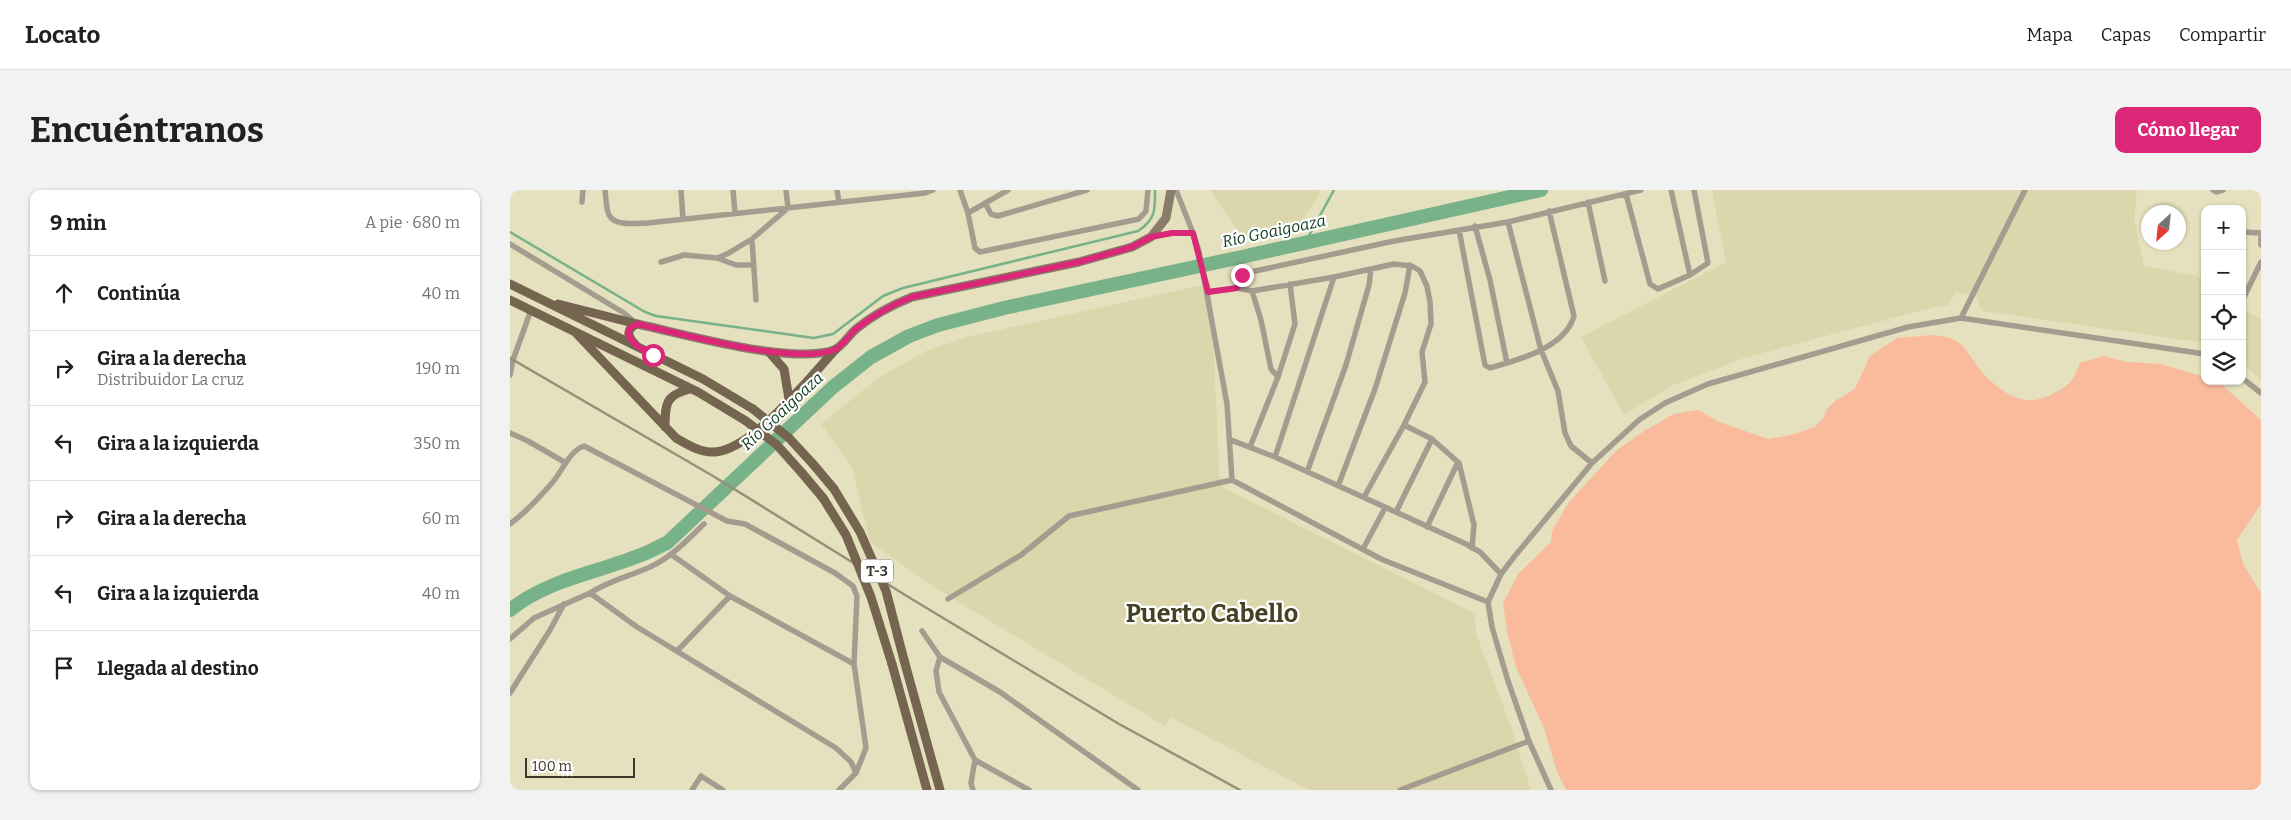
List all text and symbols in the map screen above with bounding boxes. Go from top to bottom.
text: Locato [25,21,100,49]
text: Mapa [2027,24,2073,46]
text: Capas [2101,24,2151,46]
text: Compartir [2179,24,2266,46]
button: Cómo llegar [2115,107,2261,153]
text: Encuéntranos [30,109,264,151]
north arrow [2141,205,2186,250]
map controls [2201,205,2246,385]
button: + [2201,205,2246,250]
text: 9 min [50,210,106,236]
water label: Río Goaigoaza [1220,211,1328,251]
text: A pie · 680 m [365,213,460,232]
button: − [2201,250,2246,295]
route end [1231,264,1254,287]
icon: ahead [50,279,78,307]
text: Continúa [97,282,180,305]
text: 40 m [422,284,460,303]
button: locate [2201,295,2246,340]
button: layers [2201,340,2246,385]
route start [642,344,665,367]
text: Gira a la derecha [97,347,246,370]
icon: right [50,354,78,382]
text: 190 m [415,359,460,378]
water label: Río Goaigoaza [737,368,827,454]
text: Distribuidor La cruz [97,370,244,389]
icon: left [50,429,78,457]
text: Gira a la izquierda [97,432,259,455]
text: 350 m [414,434,460,453]
icon: right [50,504,78,532]
text: Gira a la derecha [97,507,246,530]
text: 60 m [422,509,460,528]
road number: T-3 [861,560,893,582]
icon: left [50,579,78,607]
text: Gira a la izquierda [97,582,259,605]
text: 40 m [422,584,460,603]
district label: Puerto Cabello [1126,599,1298,629]
icon: arrive [50,654,78,682]
text: Llegada al destino [97,657,259,680]
scale bar [525,755,635,778]
text: 100 m [532,758,572,775]

